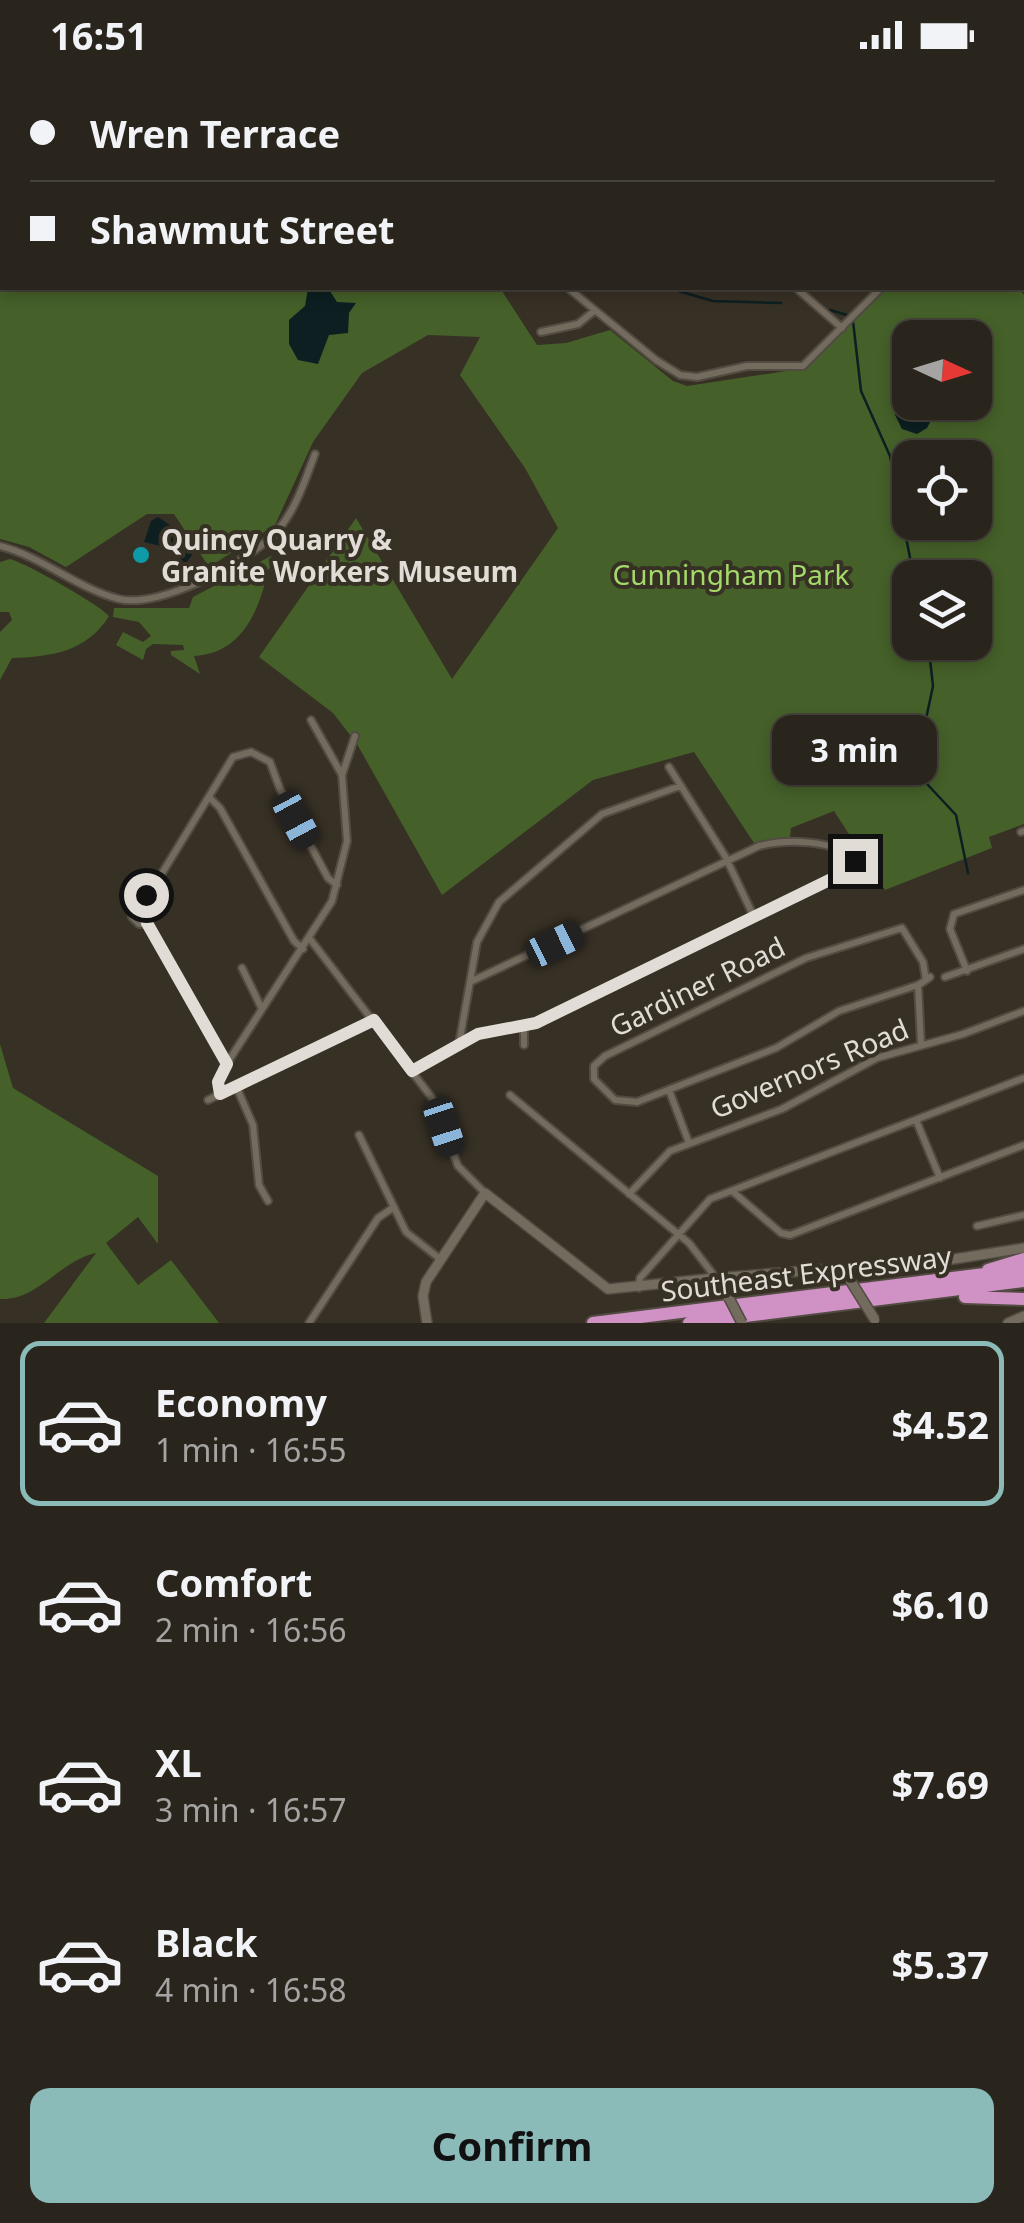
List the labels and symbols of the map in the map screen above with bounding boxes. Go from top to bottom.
north arrow [892,320,992,420]
place label: Quincy Quarry & Granite Workers Museum [161,520,518,590]
marker: Quincy Quarry & Granite Workers Museum [130,544,152,566]
park label: Cunningham Park [613,555,850,593]
callout: 3 min [772,716,938,786]
car [269,786,323,854]
route end [833,839,878,884]
route start [124,873,169,918]
car [521,917,589,971]
street label: Gardiner Road [603,927,791,1045]
street label: Governors Road [704,1009,914,1127]
car [420,1094,468,1160]
street label: Southeast Expressway [659,1236,954,1310]

